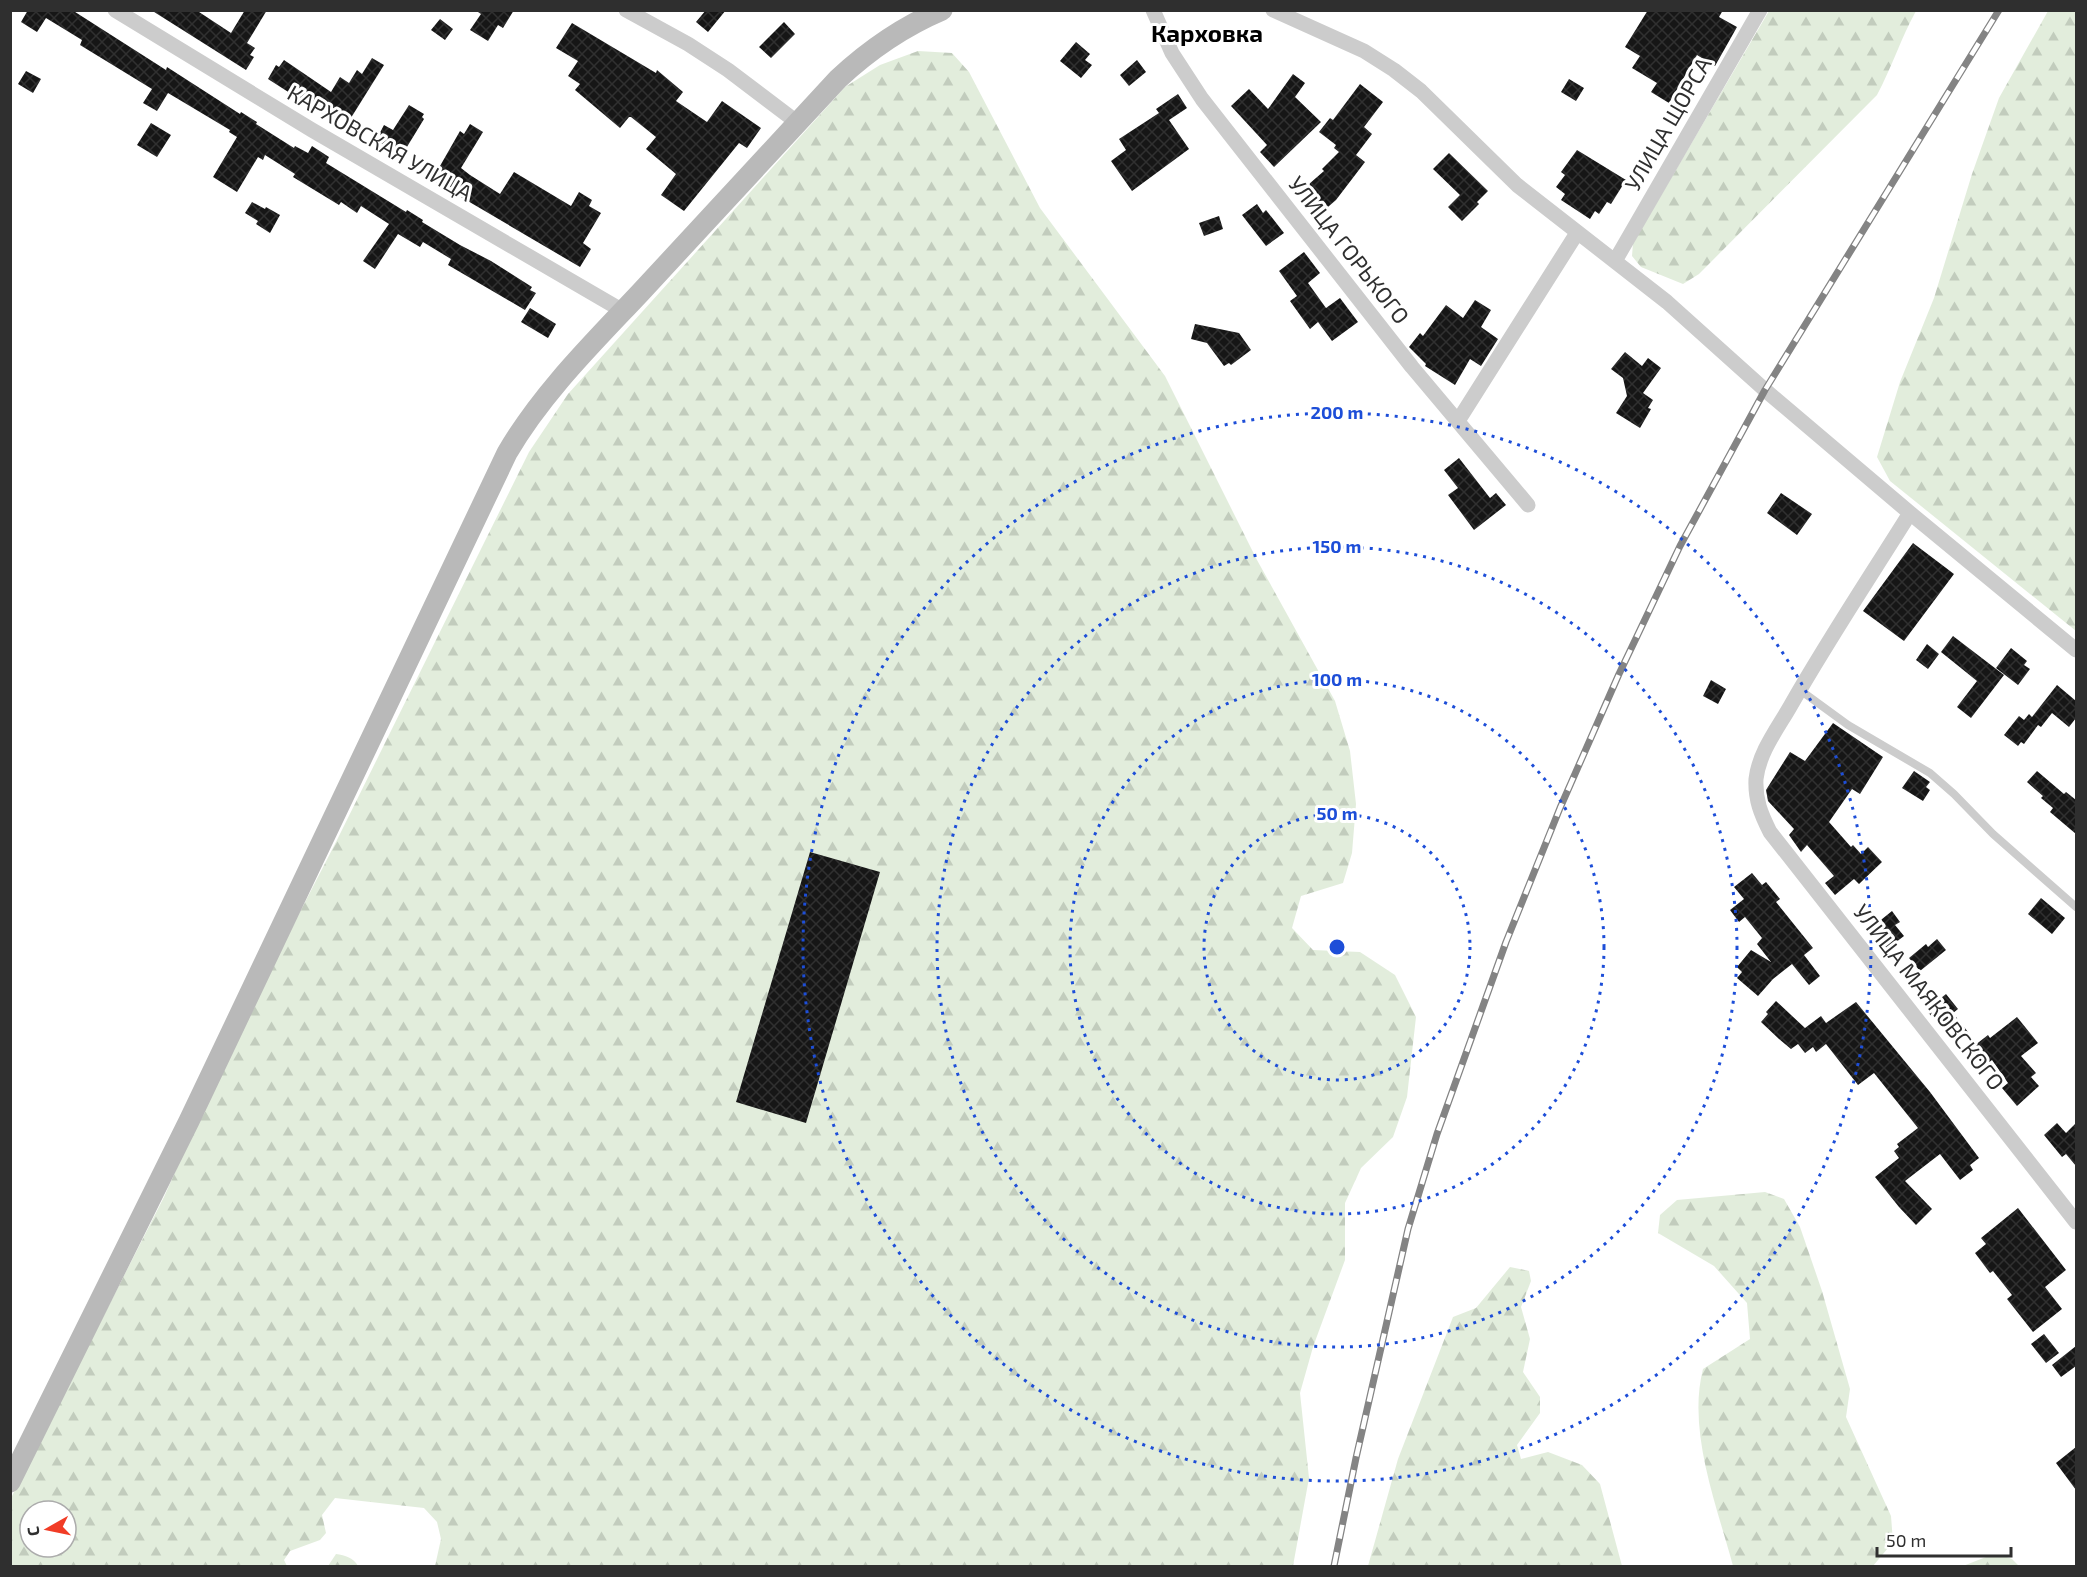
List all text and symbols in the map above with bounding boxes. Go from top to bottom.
district label: Карховка [1151,18,1263,47]
street label: УЛИЦА ЩОРСА [1619,52,1716,195]
street label: КАРХОВСКАЯ УЛИЦА [284,79,478,206]
street label: УЛИЦА ГОРЬКОГО [1284,170,1415,328]
text: 200 m [1311,401,1363,423]
text: 150 m [1313,535,1361,557]
text: 100 m [1312,668,1362,690]
text: 50 m [1316,802,1358,824]
street label: УЛИЦА МАЯКОВСКОГО [1849,898,2010,1094]
centre of rings [1327,937,1347,957]
north arrow [18,1499,78,1559]
scale bar [1877,1520,2010,1558]
text: С [23,1525,43,1538]
text: 50 m [1886,1529,1926,1551]

